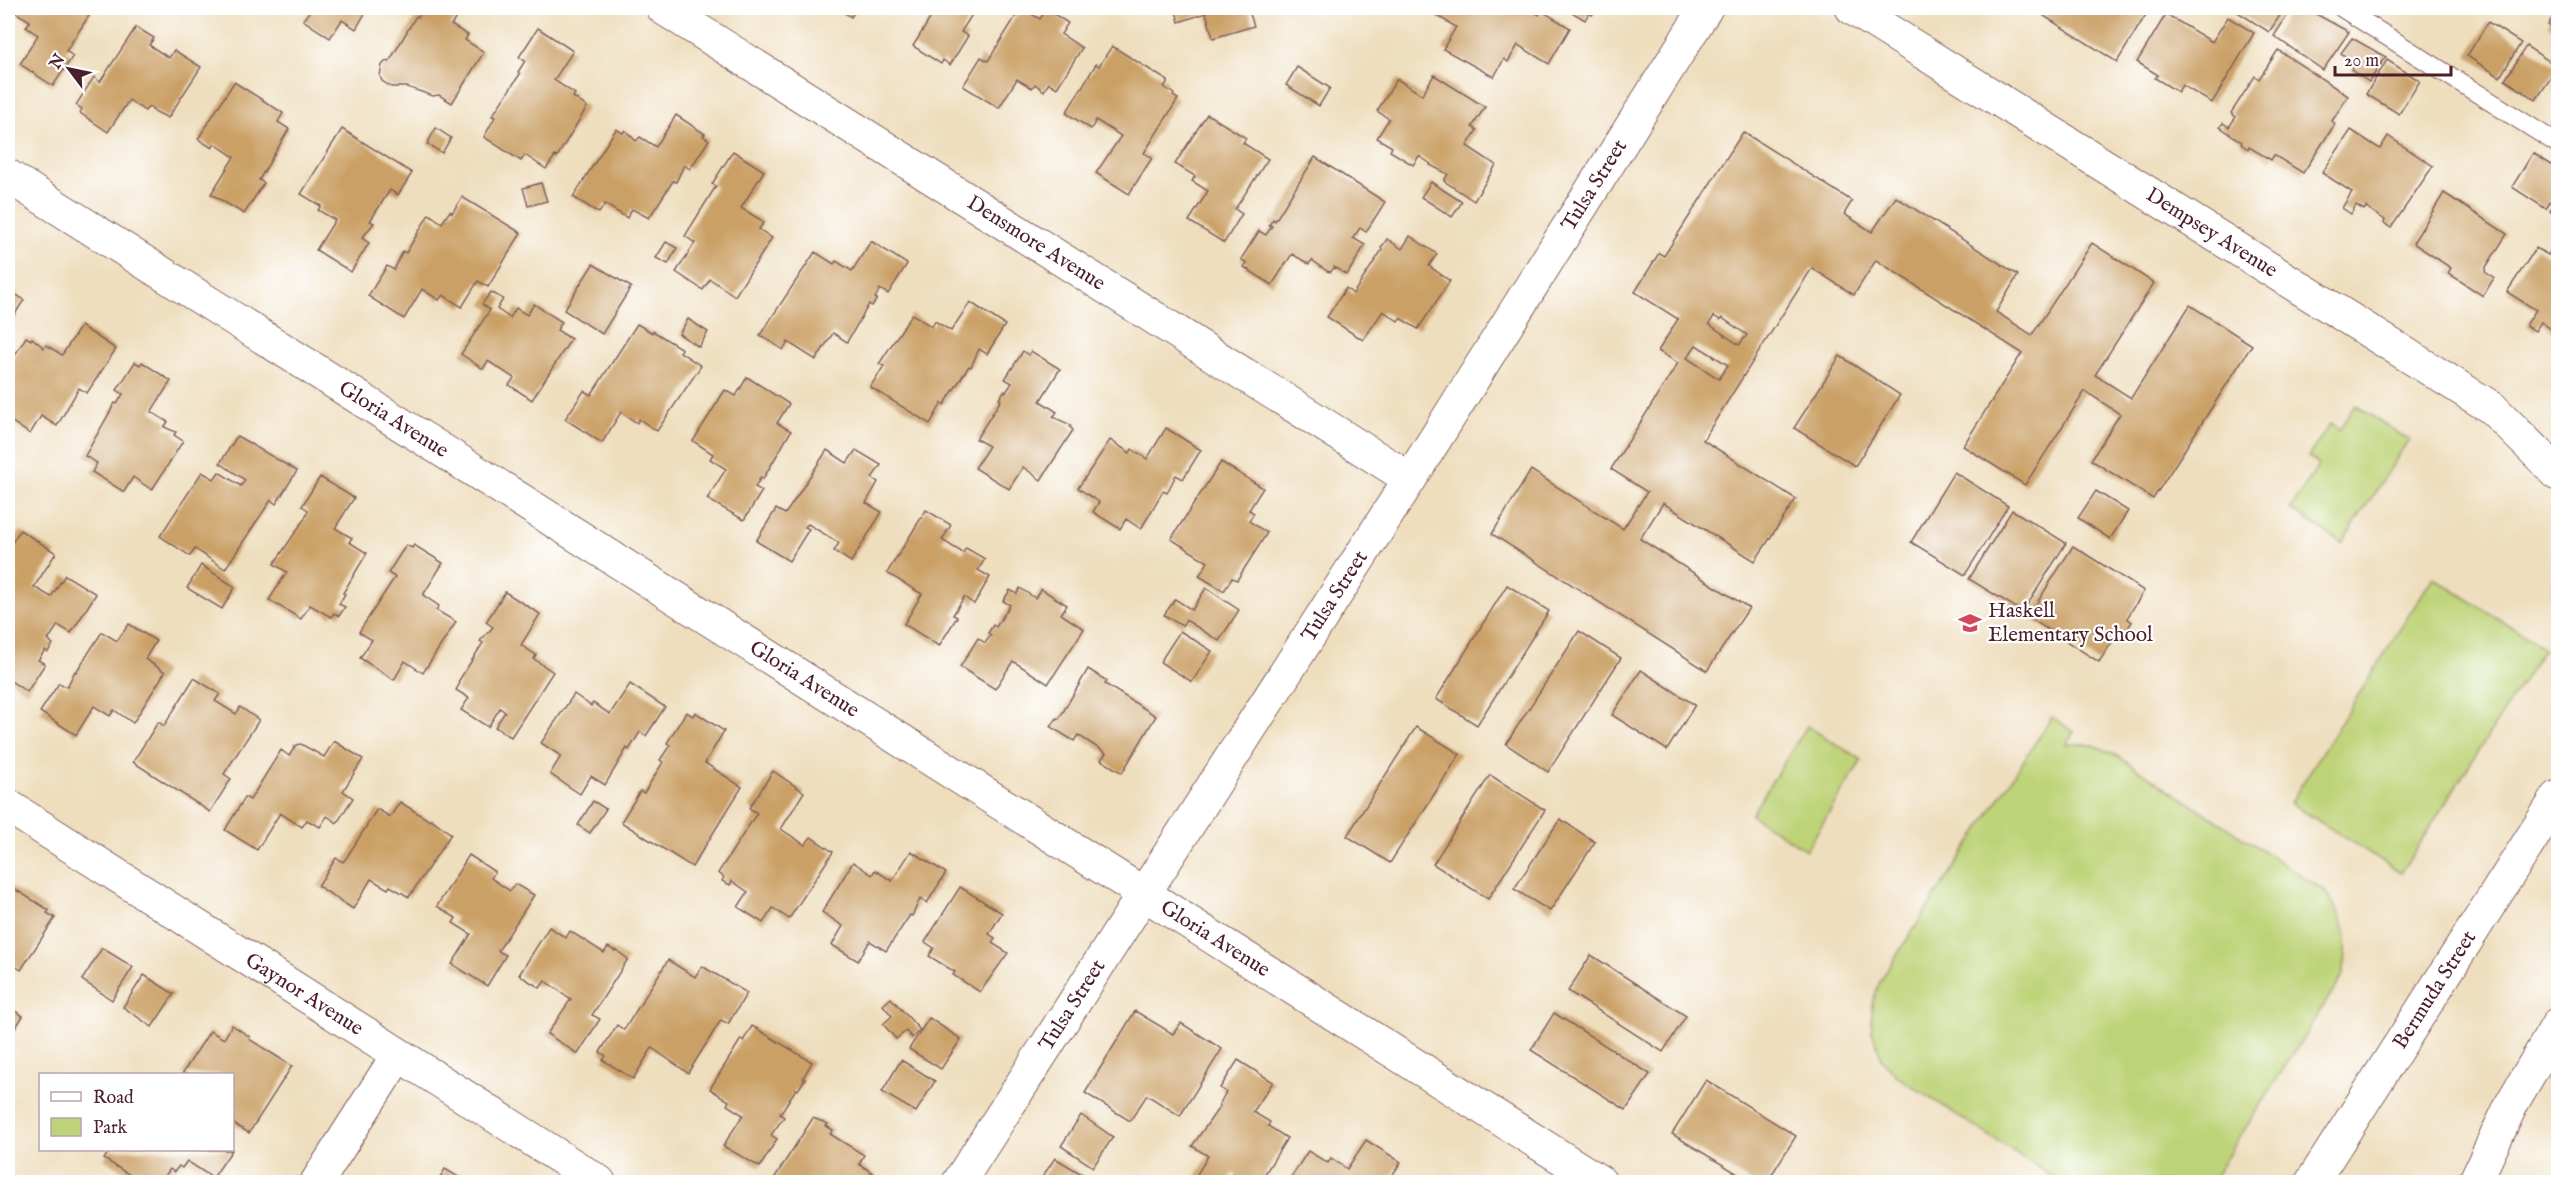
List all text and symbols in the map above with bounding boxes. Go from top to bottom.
north arrow [39,39,99,99]
scale bar [2335,39,2450,77]
text: 20 m [2344,50,2379,73]
text: N [45,51,70,74]
street label: Tulsa Street [1556,134,1633,236]
street label: Dempsey Avenue [2141,181,2283,284]
street label: Densmore Avenue [962,189,1111,297]
street label: Gloria Avenue [334,375,454,465]
street label: Tulsa Street [1296,545,1374,647]
place label: Haskell Elementary School [1988,598,2153,649]
school or university icon: Haskell Elementary School [1957,610,1983,636]
street label: Gloria Avenue [744,634,865,724]
street label: Gloria Avenue [1155,894,1275,984]
street label: Bermuda Street [2387,926,2483,1054]
street label: Gaynor Avenue [240,947,369,1042]
street label: Tulsa Street [1033,954,1112,1056]
legend [39,1073,234,1151]
text: Road [93,1087,134,1110]
text: Park [93,1117,128,1140]

